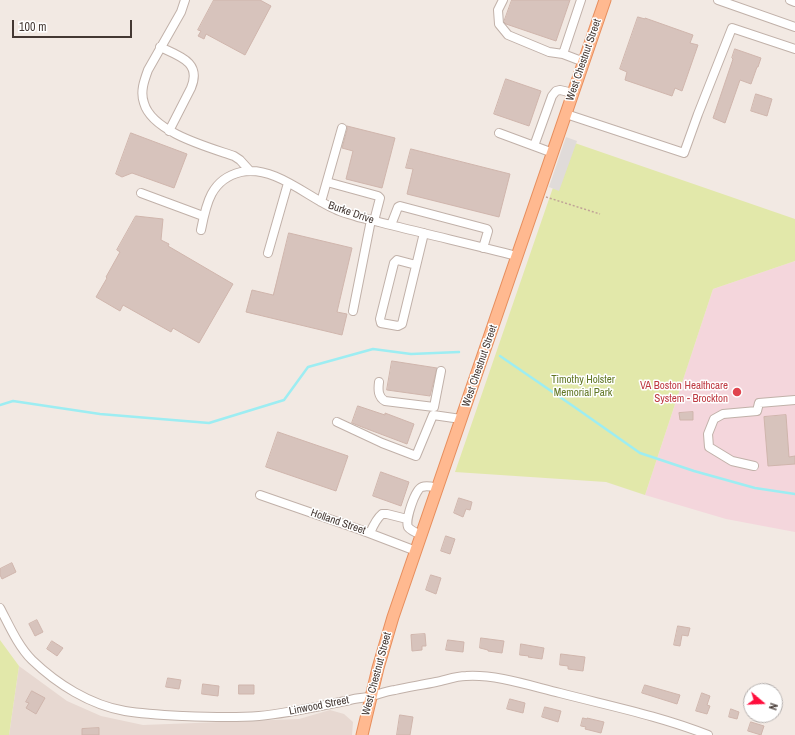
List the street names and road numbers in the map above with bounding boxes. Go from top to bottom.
street label: West Chestnut Street [564,17,604,103]
street label: Burke Drive [326,199,376,227]
street label: West Chestnut Street [460,323,500,409]
street label: Holland Street [309,506,367,538]
street label: West Chestnut Street [360,631,394,717]
street label: Linwood Street [288,694,350,718]

